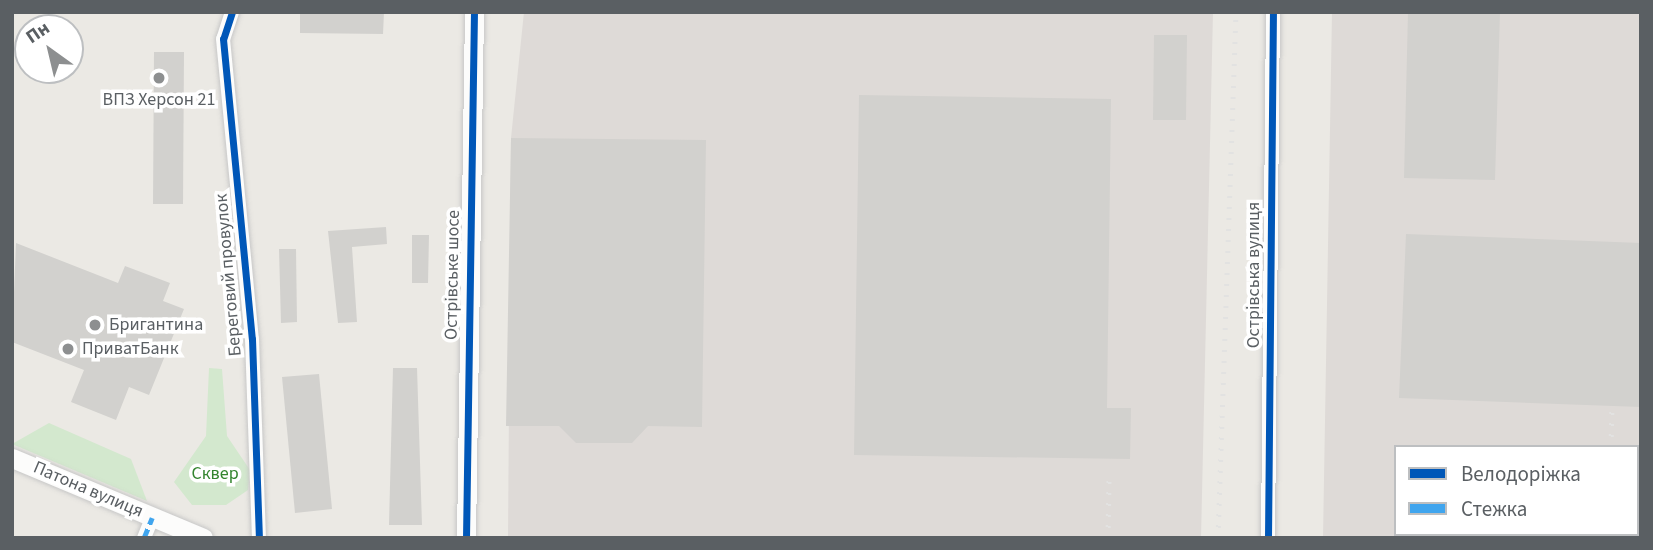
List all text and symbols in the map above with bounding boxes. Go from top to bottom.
north arrow [14,14,84,84]
text: Пн [21,15,55,51]
marker: ВПЗ Херсон 21 [151,70,167,86]
place label: ВПЗ Херсон 21 [103,89,215,111]
street label: Береговий провулок [211,193,247,357]
street label: Острівська вулиця [1243,202,1265,348]
street label: Острівське шосе [441,210,465,340]
place label: Бригантина [109,314,203,336]
marker: Бригантина [87,317,103,333]
place label: ПриватБанк [82,338,179,360]
marker: ПриватБанк [60,341,76,357]
legend [1394,445,1639,536]
street label: Патона вулиця [30,457,146,523]
text: Велодоріжка [1461,459,1581,489]
park label: Сквер [191,463,239,485]
text: Стежка [1461,494,1527,524]

